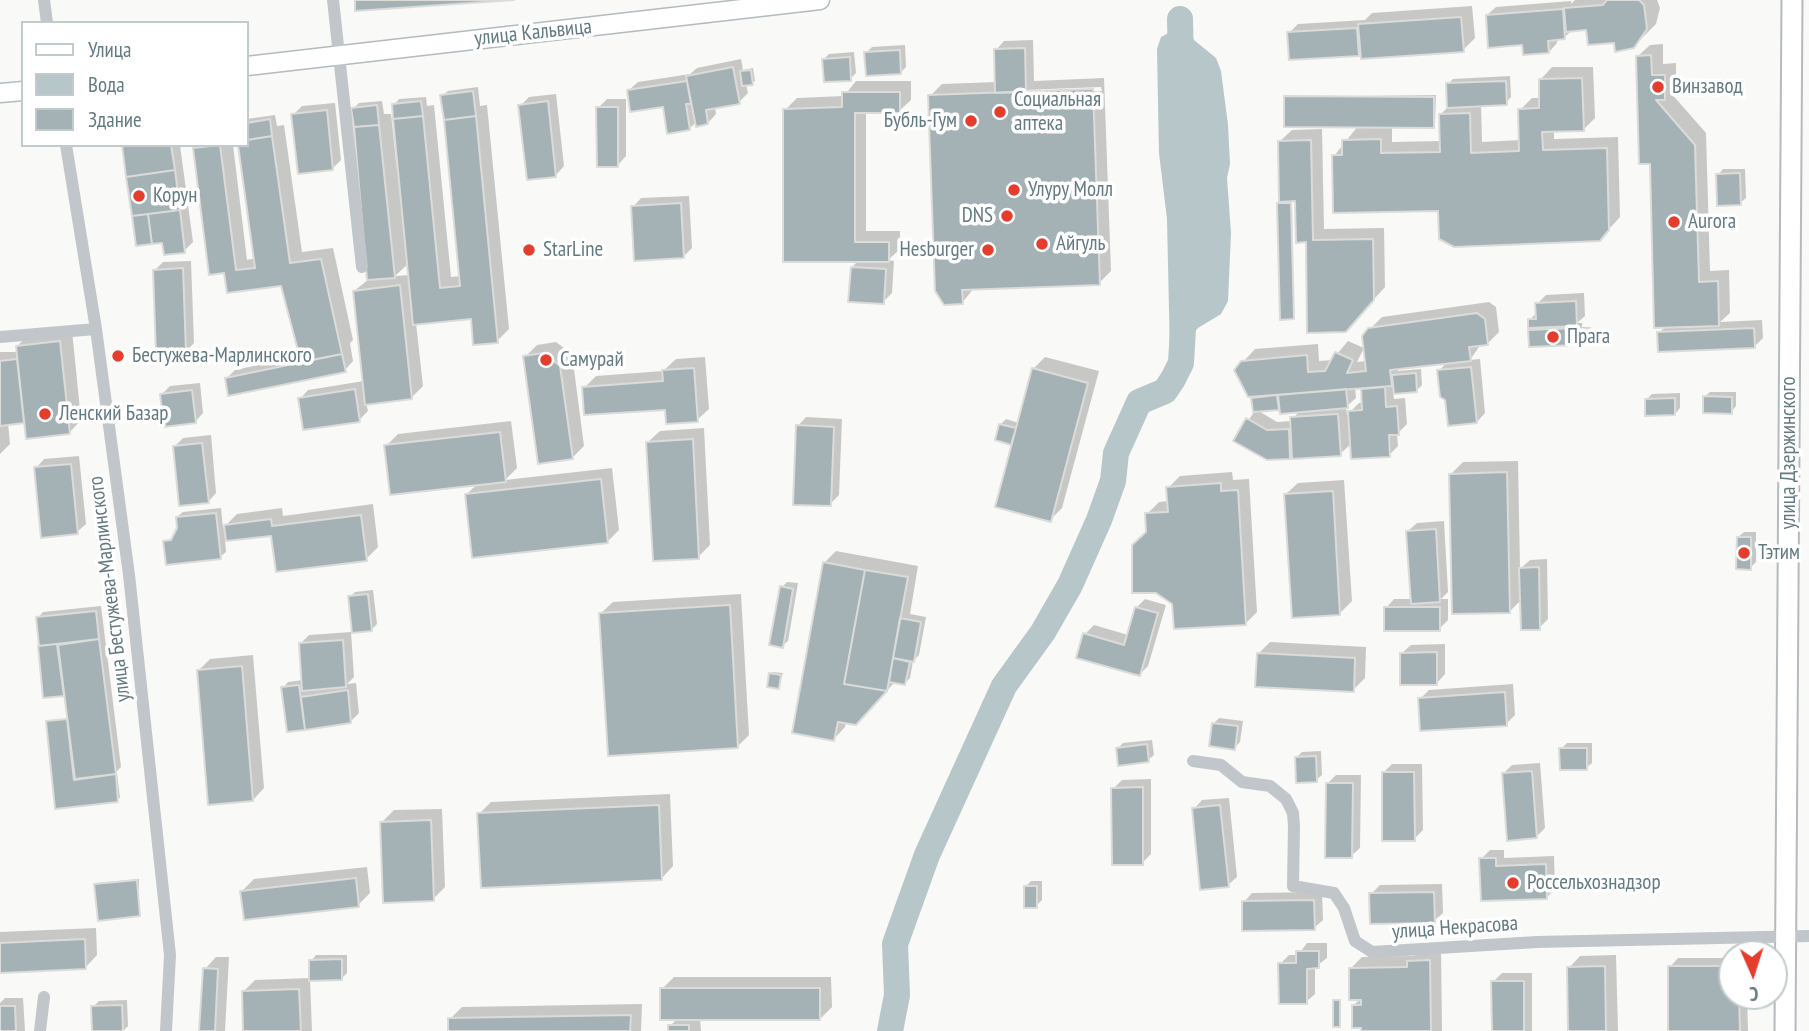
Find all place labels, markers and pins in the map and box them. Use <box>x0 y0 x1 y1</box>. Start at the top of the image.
place label: Винзавод <box>1672 74 1743 100</box>
marker: Винзавод <box>1650 79 1666 95</box>
place label: Социальная аптека <box>1014 87 1101 137</box>
marker: Социальная аптека <box>992 104 1008 120</box>
place label: Бубль-Гум <box>884 108 957 134</box>
marker: Бубль-Гум <box>963 113 979 129</box>
place label: Улуру Молл <box>1028 177 1113 203</box>
marker: Улуру Молл <box>1006 182 1022 198</box>
place label: Корун <box>153 183 197 209</box>
marker: Корун <box>131 188 147 204</box>
place label: DNS <box>962 203 993 229</box>
marker: DNS <box>999 208 1015 224</box>
place label: Aurora <box>1688 209 1736 235</box>
marker: Aurora <box>1666 214 1682 230</box>
place label: Айгуль <box>1056 231 1105 257</box>
marker: Айгуль <box>1034 236 1050 252</box>
place label: StarLine <box>543 237 603 263</box>
place label: Hesburger <box>899 237 974 263</box>
marker: StarLine <box>521 242 537 258</box>
marker: Hesburger <box>980 242 996 258</box>
place label: Прага <box>1567 324 1610 350</box>
marker: Прага <box>1545 329 1561 345</box>
place label: Бестужева-Марлинского <box>132 343 312 369</box>
place label: Самурай <box>560 347 624 373</box>
marker: Бестужева-Марлинского <box>110 348 126 364</box>
marker: Самурай <box>538 352 554 368</box>
place label: Ленский Базар <box>59 401 168 427</box>
marker: Ленский Базар <box>37 406 53 422</box>
place label: Тэтим <box>1758 540 1800 566</box>
marker: Тэтим <box>1736 545 1752 561</box>
place label: Россельхознадзор <box>1527 870 1661 896</box>
marker: Россельхознадзор <box>1505 875 1521 891</box>

